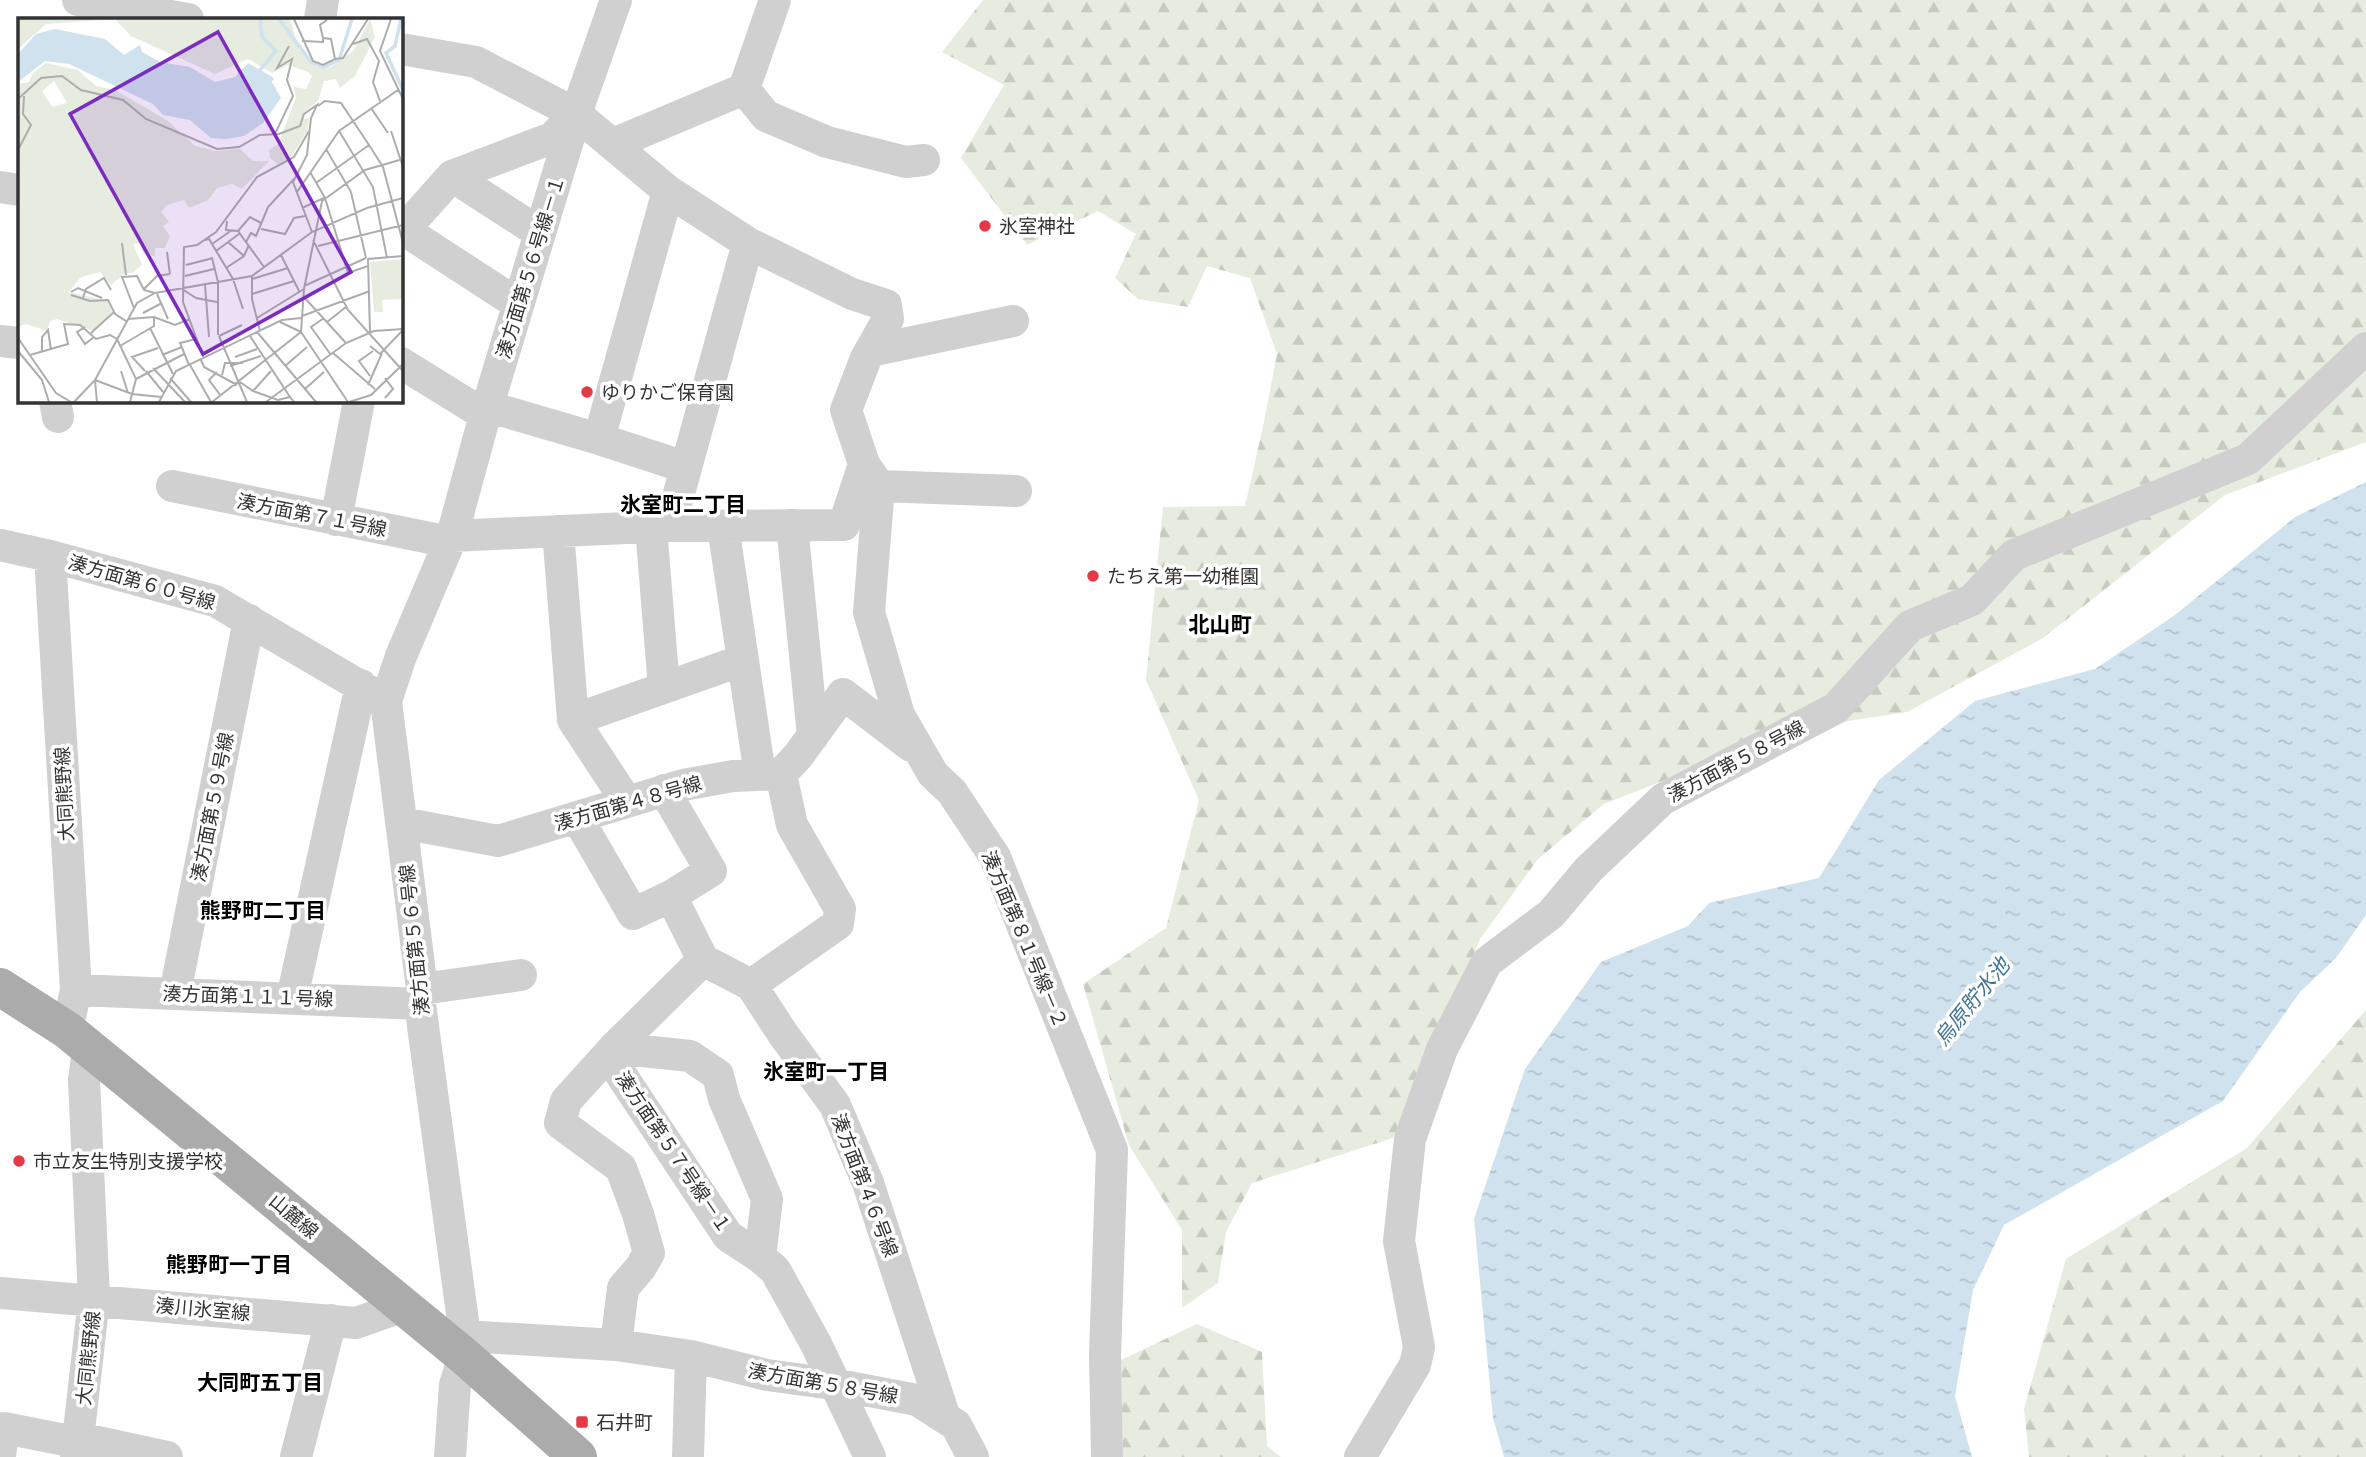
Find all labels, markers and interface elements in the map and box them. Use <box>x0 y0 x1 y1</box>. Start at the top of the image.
inset map <box>18 18 402 402</box>
street label: 湊方面第５６号線－１ <box>493 173 568 361</box>
place label: 氷室神社 <box>999 216 1075 237</box>
marker: 氷室神社 <box>977 218 993 234</box>
place label: ゆりかご保育園 <box>601 382 734 403</box>
marker: ゆりかご保育園 <box>579 384 595 400</box>
street label: 湊方面第７１号線 <box>235 491 389 540</box>
district label: 氷室町二丁目 <box>620 494 746 516</box>
street label: 湊方面第６０号線 <box>66 551 218 614</box>
place label: たちえ第一幼稚園 <box>1107 567 1259 587</box>
marker: たちえ第一幼稚園 <box>1085 568 1101 584</box>
district label: 北山町 <box>1189 614 1252 636</box>
street label: 湊方面第５８号線 <box>1664 716 1808 806</box>
street label: 湊方面第５９号線 <box>188 730 237 884</box>
street label: 大同熊野線 <box>53 746 77 842</box>
street label: 湊方面第４８号線 <box>552 772 704 835</box>
street label: 湊方面第８１号線－２ <box>978 848 1071 1031</box>
street label: 湊方面第５６号線 <box>396 863 433 1017</box>
district label: 熊野町二丁目 <box>200 899 326 922</box>
water label: 烏原貯水池 <box>1930 953 2015 1050</box>
street label: 湊方面第１１１号線 <box>162 983 334 1010</box>
district label: 氷室町一丁目 <box>763 1061 889 1083</box>
street label: 湊方面第５７号線－１ <box>612 1068 735 1237</box>
street label: 湊方面第４６号線 <box>827 1110 902 1260</box>
place label: 市立友生特別支援学校 <box>33 1151 223 1172</box>
marker: 市立友生特別支援学校 <box>11 1153 27 1169</box>
street label: 山麓線 <box>265 1190 322 1243</box>
district label: 熊野町一丁目 <box>166 1253 292 1276</box>
street label: 湊川氷室線 <box>155 1295 251 1324</box>
street label: 大同熊野線 <box>74 1310 104 1406</box>
street label: 湊方面第５８号線 <box>746 1360 900 1407</box>
district label: 大同町五丁目 <box>197 1372 323 1394</box>
place label: 石井町 <box>596 1413 653 1433</box>
marker: 石井町 <box>574 1414 590 1430</box>

